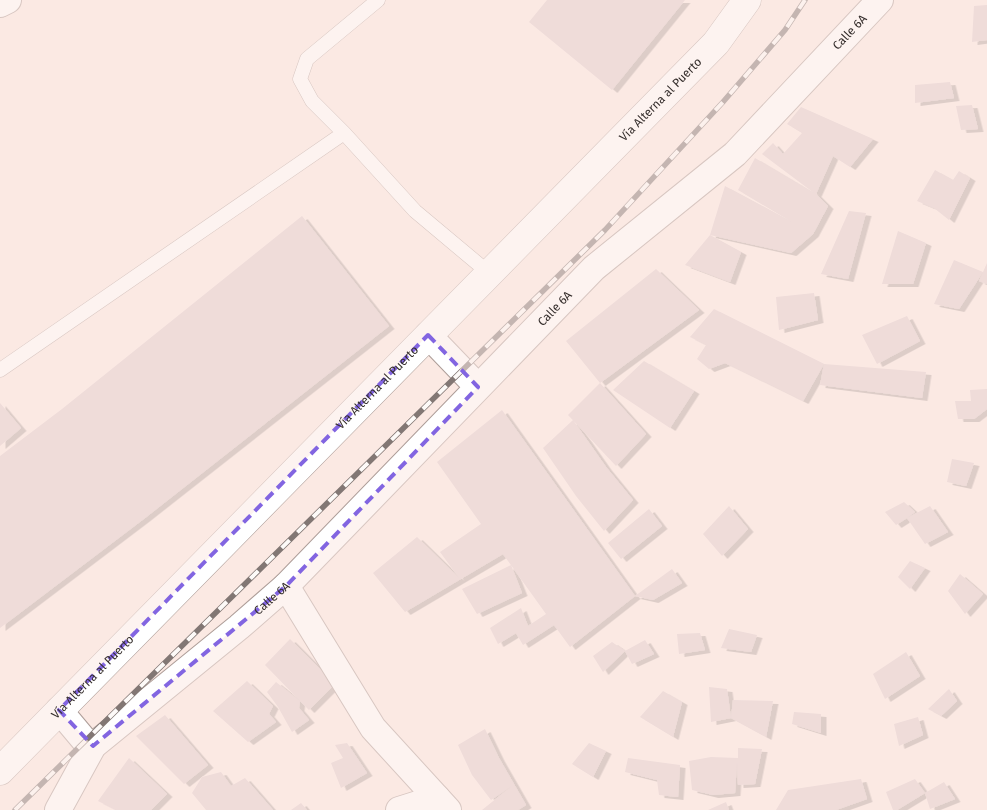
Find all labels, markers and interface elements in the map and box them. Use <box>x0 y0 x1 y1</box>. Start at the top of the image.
street label: Calle 6A <box>830 12 870 53</box>
street label: Vía Alterna al Puerto <box>616 55 705 144</box>
street label: Calle 6A <box>535 288 575 329</box>
street label: Vía Alterna al Puerto <box>333 343 421 432</box>
street label: Calle 6A <box>251 579 293 618</box>
street label: Vía Alterna al Puerto <box>48 632 137 722</box>

